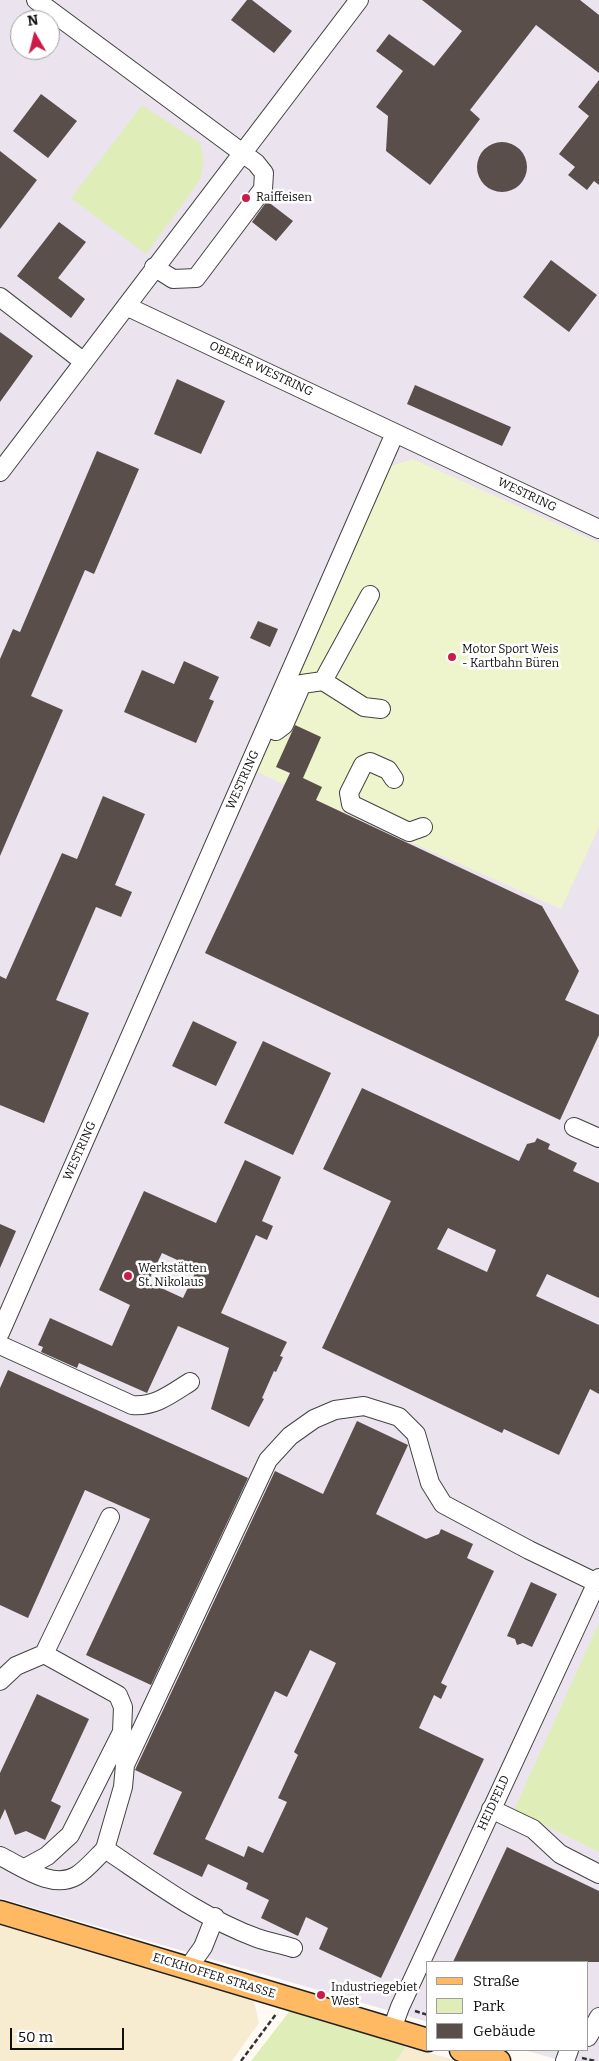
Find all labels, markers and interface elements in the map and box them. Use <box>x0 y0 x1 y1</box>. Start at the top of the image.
north arrow <box>10 10 60 60</box>
text: N <box>26 11 40 30</box>
place label: Raiffeisen <box>256 191 312 205</box>
marker: Raiffeisen <box>240 192 252 204</box>
street label: OBERER WESTRING <box>207 339 315 399</box>
street label: WESTRING <box>495 475 559 515</box>
place label: Motor Sport Weis - Kartbahn Büren <box>462 643 559 671</box>
marker: Motor Sport Weis - Kartbahn Büren <box>446 651 458 663</box>
street label: WESTRING <box>224 748 262 812</box>
street label: WESTRING <box>61 1119 99 1183</box>
place label: Werkstätten St. Nikolaus <box>138 1262 207 1290</box>
marker: Werkstätten St. Nikolaus <box>122 1270 134 1282</box>
street label: HEIDFELD <box>475 1773 513 1833</box>
street label: EICKHOFFER STRASSE <box>151 1950 277 2002</box>
legend <box>426 1961 589 2051</box>
text: Straße <box>473 1972 519 1990</box>
place label: Industriegebiet West <box>331 1981 417 2009</box>
marker: Industriegebiet West <box>315 1989 327 2001</box>
text: Park <box>473 1997 505 2015</box>
scale bar <box>12 2018 126 2050</box>
text: Gebäude <box>473 2022 536 2040</box>
text: 50 m <box>18 2028 53 2046</box>

